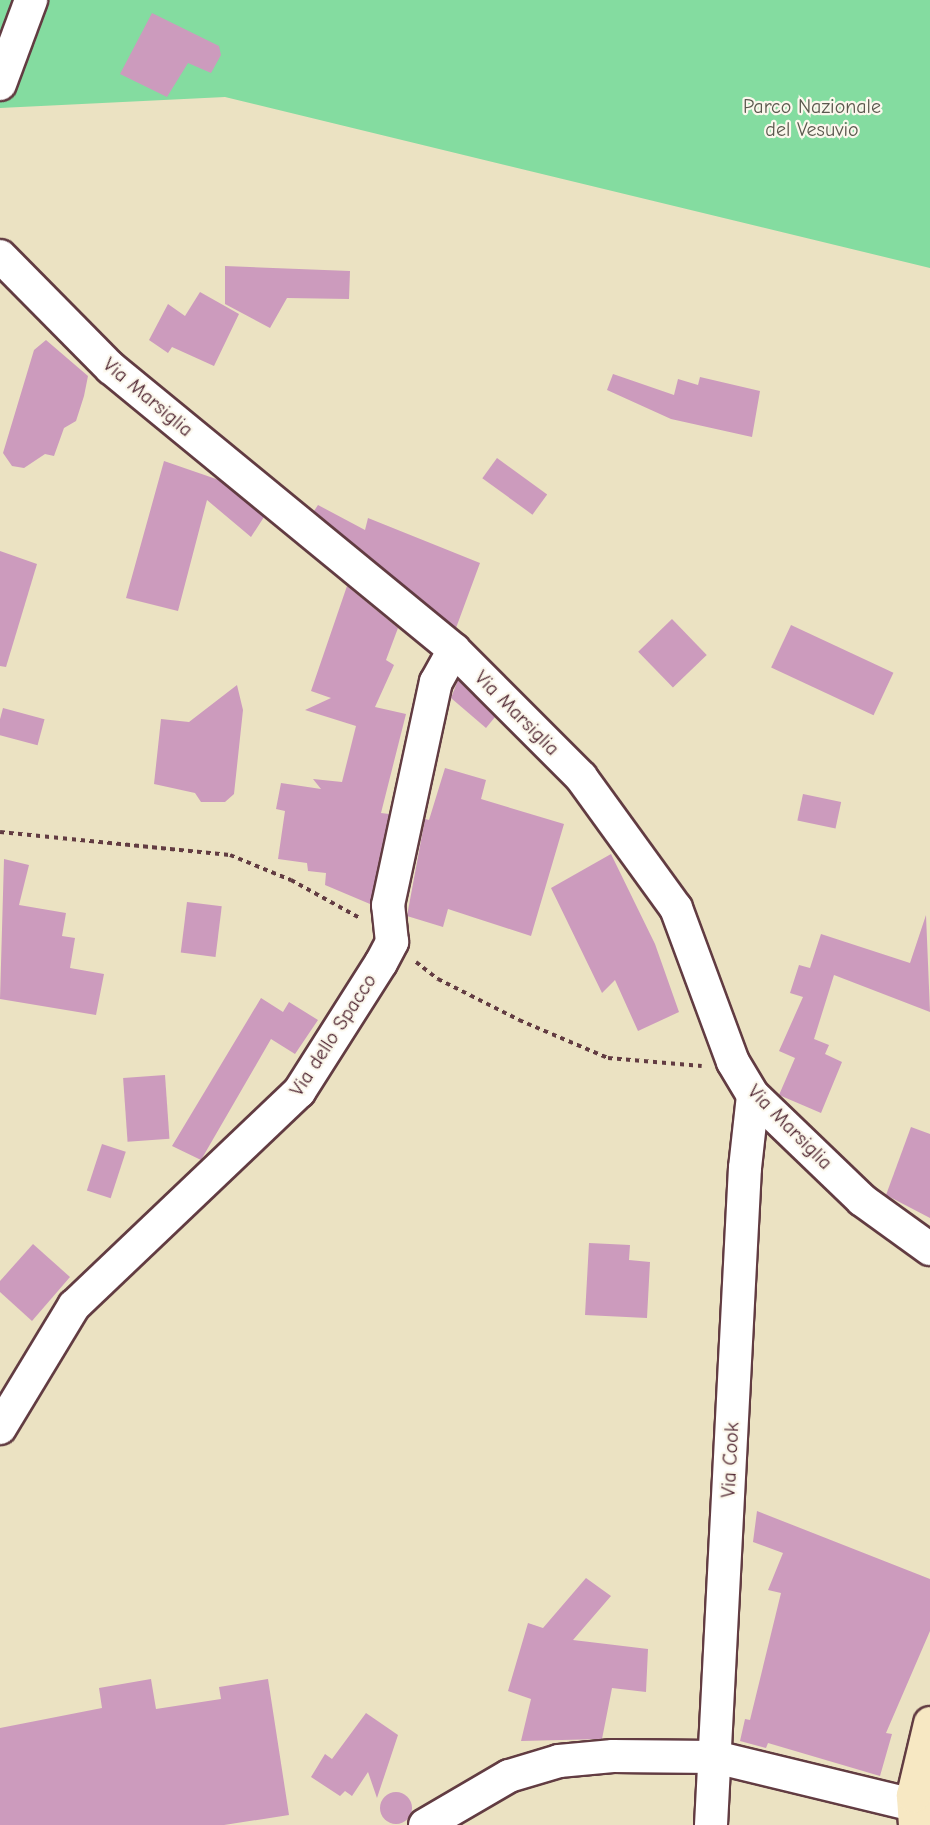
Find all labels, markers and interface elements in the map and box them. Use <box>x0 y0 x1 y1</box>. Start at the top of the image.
park label: Parco Nazionale del Vesuvio <box>743 94 881 141</box>
street label: Via Marsiglia <box>98 352 198 442</box>
street label: Via Marsiglia <box>470 666 564 760</box>
street label: Via dello Spacco <box>285 969 381 1101</box>
street label: Via Marsiglia <box>743 1080 837 1174</box>
street label: Via Cook <box>716 1422 744 1498</box>

